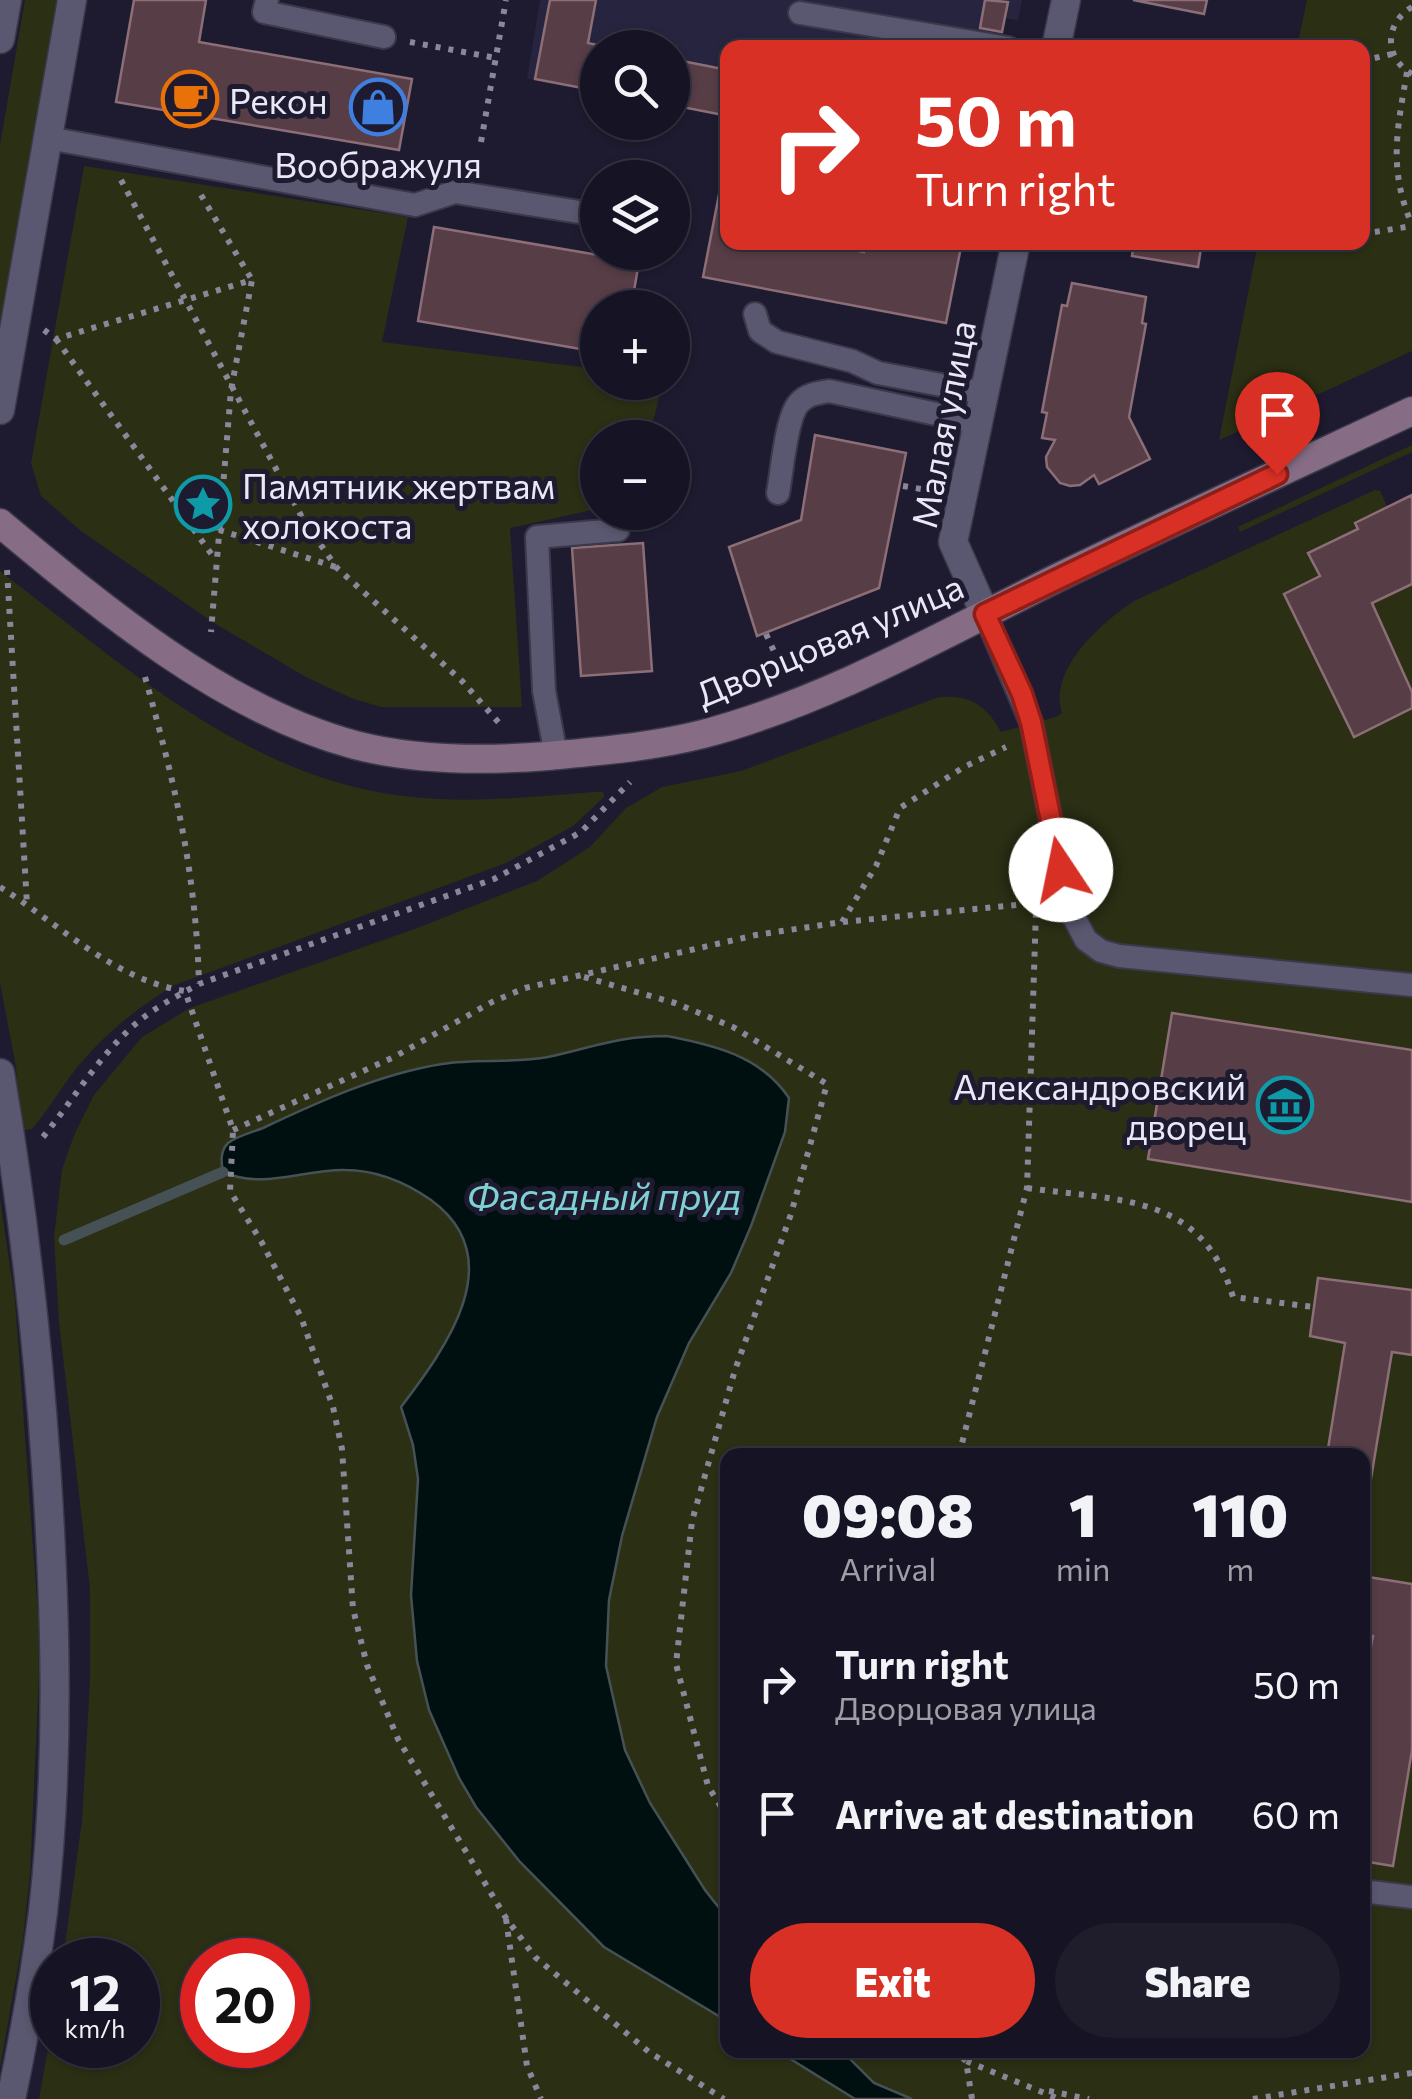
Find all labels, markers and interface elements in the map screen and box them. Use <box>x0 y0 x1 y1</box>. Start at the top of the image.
map controls <box>580 30 690 530</box>
button: search <box>580 30 690 140</box>
cafe icon: Рекон <box>160 69 220 129</box>
text: 50 m <box>915 75 1077 160</box>
shop icon: Воображуля <box>348 77 408 137</box>
place label: Рекон <box>229 78 328 121</box>
icon: right <box>750 80 880 210</box>
place label: Воображуля <box>274 142 482 185</box>
button: layers <box>580 160 690 270</box>
text: Turn right <box>915 160 1116 215</box>
button: + <box>580 290 690 400</box>
street label: Малая улица <box>901 317 983 531</box>
pin <box>1235 372 1320 475</box>
icon: arrive <box>1250 387 1305 442</box>
button: − <box>580 420 690 530</box>
place label: Памятник жертвам холокоста <box>242 463 555 546</box>
place icon: Памятник жертвам холокоста <box>173 474 233 534</box>
street label: Дворцовая улица <box>689 563 969 715</box>
position arrow <box>1009 818 1113 922</box>
place label: Александровский дворец <box>953 1064 1246 1147</box>
museum icon: Александровский дворец <box>1255 1075 1315 1135</box>
water label: Фасадный пруд <box>467 1171 741 1218</box>
text: 09:08 <box>802 1476 974 1549</box>
text: 1 <box>1069 1476 1097 1549</box>
text: 110 <box>1192 1476 1288 1549</box>
text: Arrival <box>839 1548 936 1588</box>
text: min <box>1056 1548 1110 1588</box>
text: m <box>1226 1548 1254 1588</box>
text: Turn right <box>835 1640 1009 1687</box>
icon: right <box>750 1656 805 1711</box>
text: 50 m <box>1253 1660 1340 1707</box>
text: Дворцовая улица <box>835 1687 1097 1727</box>
icon: arrive <box>750 1786 805 1841</box>
text: Arrive at destination <box>835 1790 1194 1837</box>
text: 60 m <box>1252 1790 1340 1837</box>
button: Exit <box>750 1923 1035 2038</box>
button: Share <box>1055 1923 1340 2038</box>
speed limit sign: 20 <box>180 1938 310 2068</box>
text: 12 <box>69 1960 121 2021</box>
text: km/h <box>65 2013 125 2043</box>

